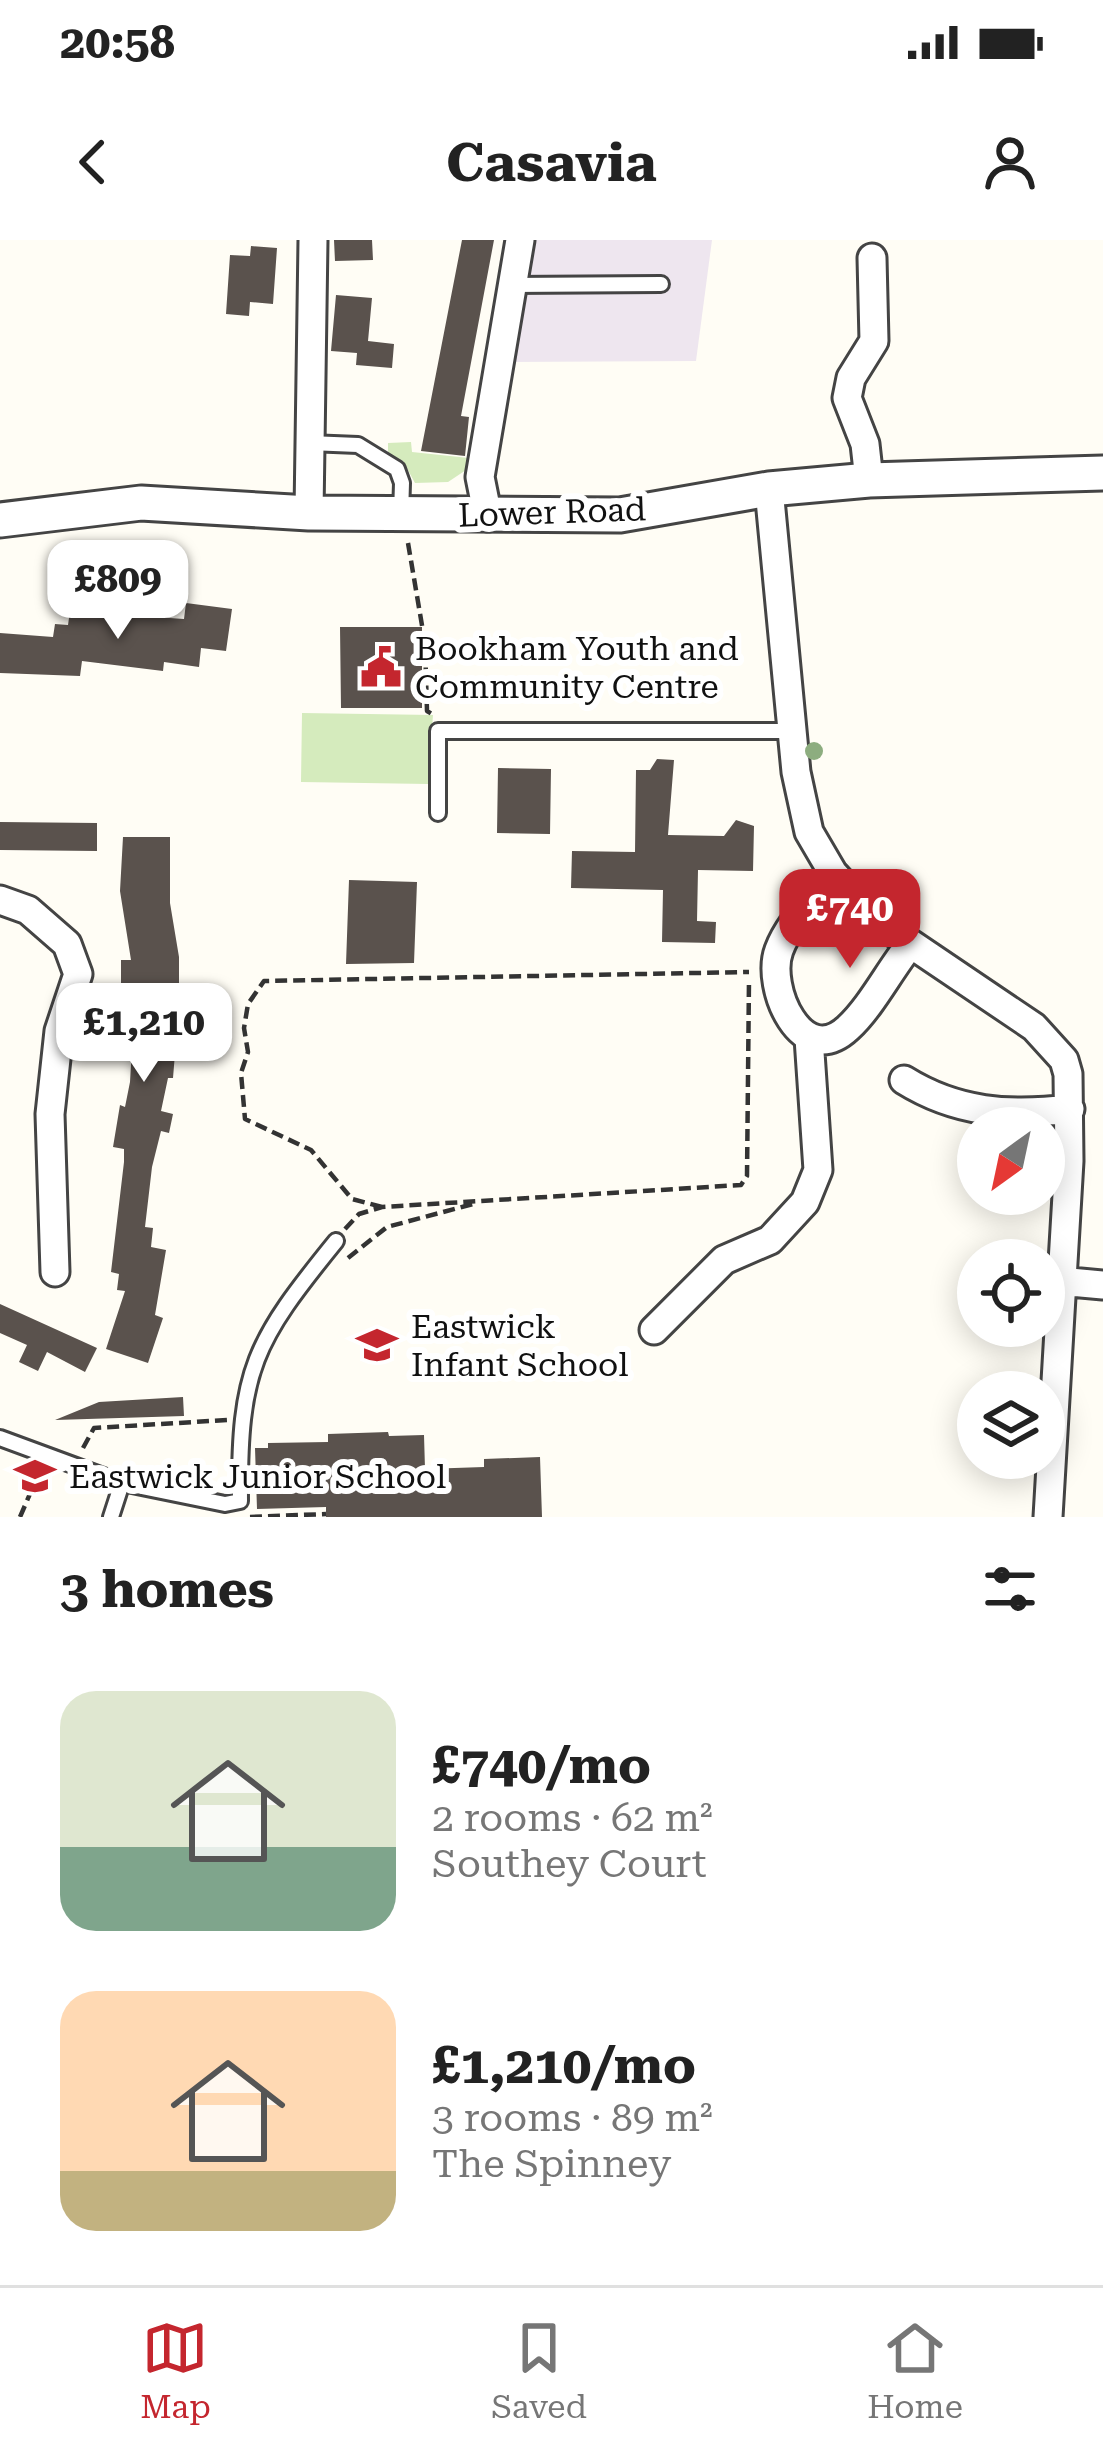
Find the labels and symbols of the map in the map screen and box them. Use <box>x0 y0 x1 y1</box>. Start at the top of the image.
street label: Lower Road <box>457 489 647 535</box>
pin: £809 <box>47 540 189 642</box>
place label: Bookham Youth and Community Centre <box>415 629 739 706</box>
public building icon: Bookham Youth and Community Centre <box>358 644 404 690</box>
pin: £740 <box>779 869 921 971</box>
pin: £1,210 <box>46 983 242 1085</box>
north arrow <box>957 1107 1065 1215</box>
place label: Eastwick Infant School <box>411 1307 628 1384</box>
school or university icon: Eastwick Infant School <box>354 1322 400 1368</box>
school or university icon: Eastwick Junior School <box>12 1453 58 1499</box>
place label: Eastwick Junior School <box>69 1457 446 1496</box>

